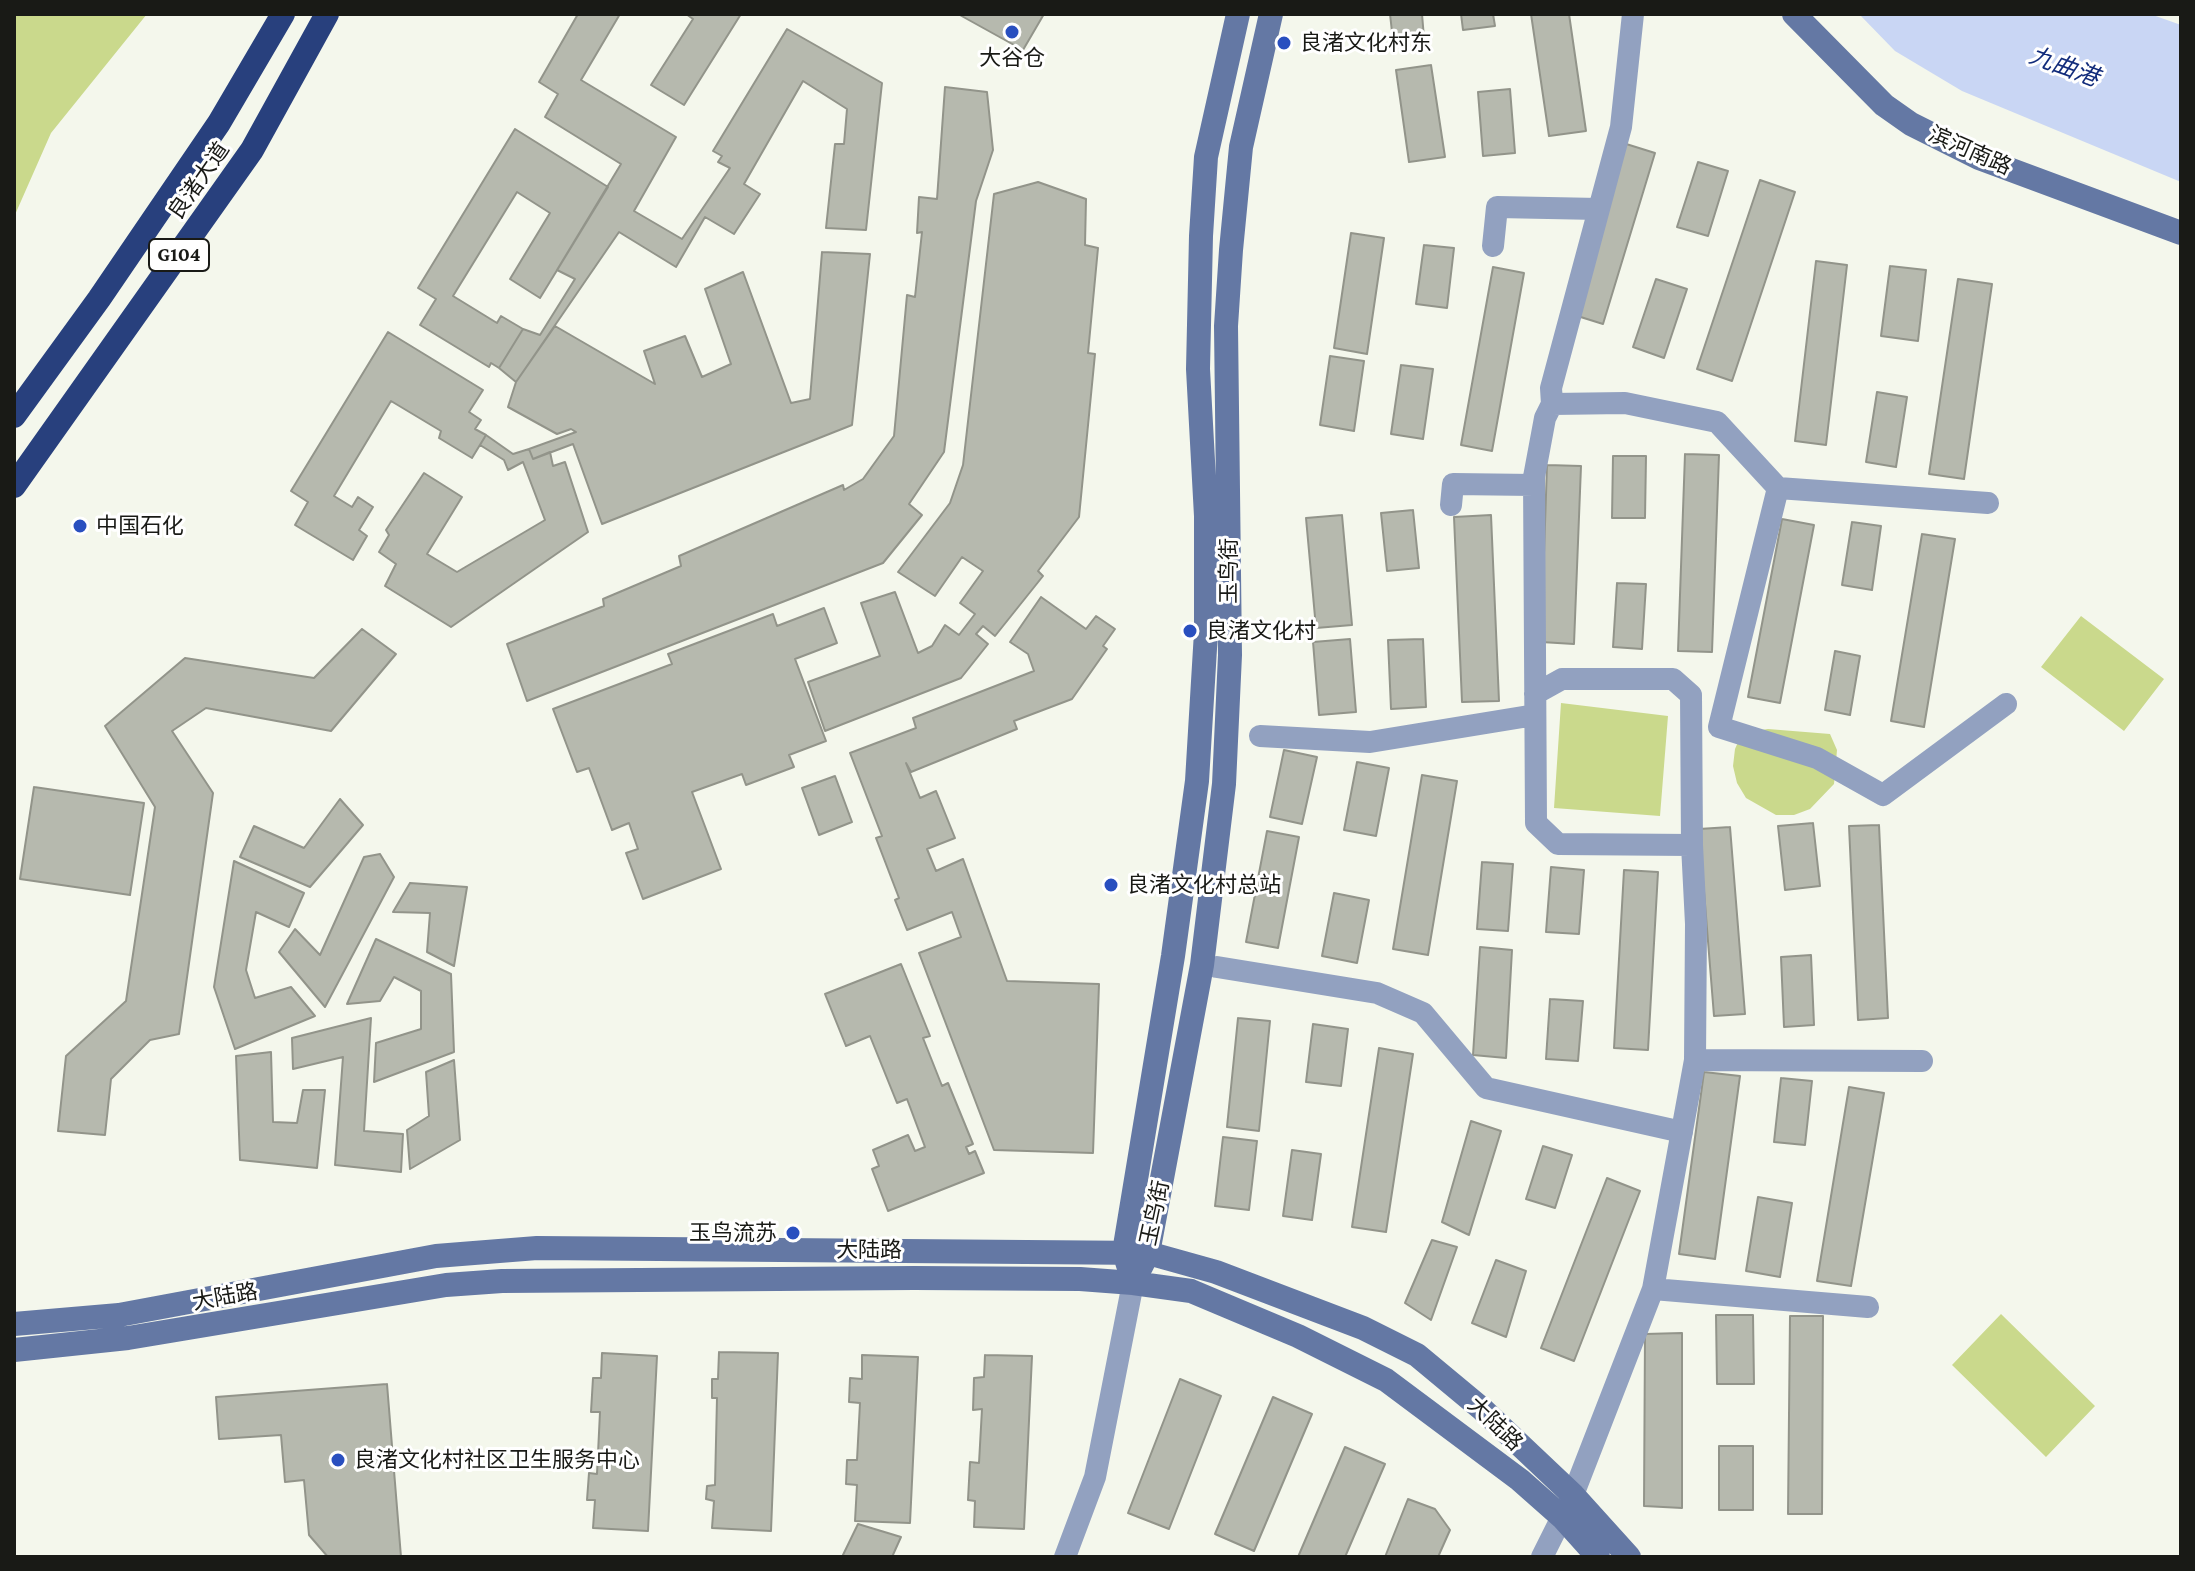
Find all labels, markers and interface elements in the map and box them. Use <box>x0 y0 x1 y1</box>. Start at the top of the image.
marker: 大谷仓 <box>1003 23 1021 41</box>
place label: 良渚文化村东 <box>1300 30 1432 56</box>
marker: 良渚文化村东 <box>1275 34 1293 52</box>
water label: 九曲港 <box>2025 41 2103 93</box>
place label: 大谷仓 <box>979 45 1045 71</box>
street label: 滨河南路 <box>1924 121 2016 181</box>
street label: 良渚大道 <box>163 137 235 225</box>
road number: G104 <box>149 239 209 271</box>
place label: 中国石化 <box>96 513 184 539</box>
marker: 中国石化 <box>71 517 89 535</box>
street label: 玉鸟街 <box>1216 538 1242 604</box>
place label: 良渚文化村 <box>1206 618 1316 644</box>
marker: 良渚文化村 <box>1181 622 1199 640</box>
place label: 良渚文化村总站 <box>1127 872 1281 898</box>
marker: 良渚文化村总站 <box>1102 876 1120 894</box>
street label: 玉鸟街 <box>1135 1178 1175 1248</box>
place label: 玉鸟流苏 <box>689 1220 777 1246</box>
marker: 玉鸟流苏 <box>784 1224 802 1242</box>
street label: 大陆路 <box>836 1237 902 1263</box>
street label: 大陆路 <box>190 1278 260 1316</box>
street label: 大陆路 <box>1462 1392 1528 1456</box>
place label: 良渚文化村社区卫生服务中心 <box>354 1447 640 1473</box>
marker: 良渚文化村社区卫生服务中心 <box>329 1451 347 1469</box>

